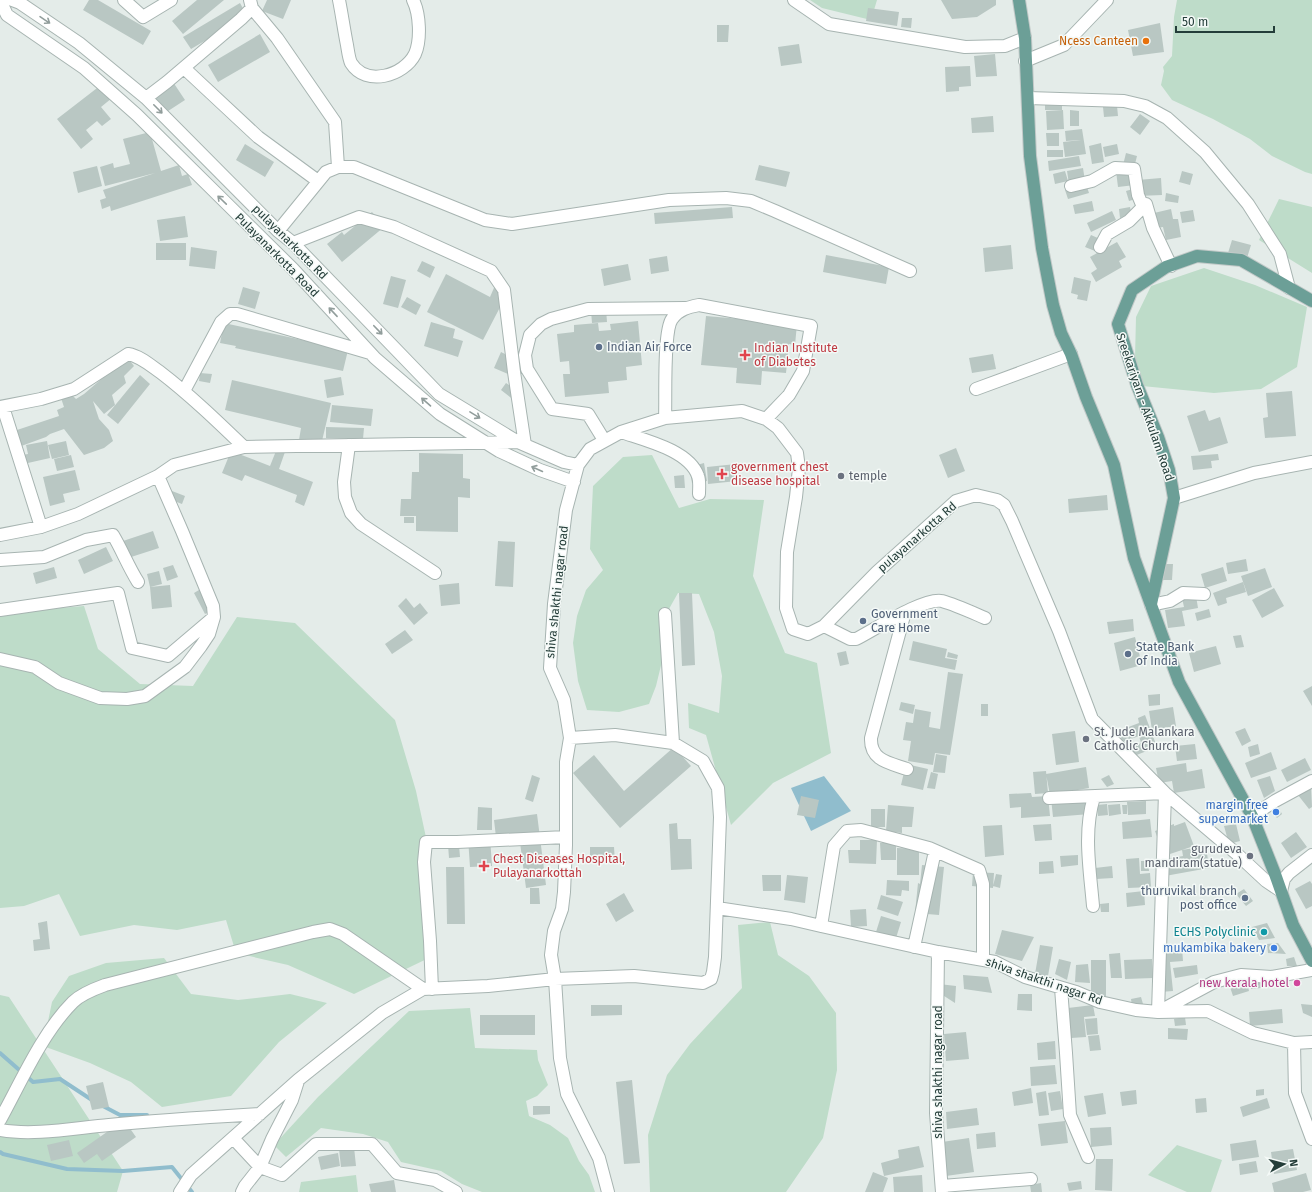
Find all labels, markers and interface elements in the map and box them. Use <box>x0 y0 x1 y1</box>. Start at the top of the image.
scale bar <box>1176 8 1274 34</box>
text: 50 m <box>1182 15 1208 29</box>
one-way arrow <box>39 16 50 24</box>
place label: Ncess Canteen <box>1059 34 1138 48</box>
marker: Ncess Canteen <box>1141 36 1151 46</box>
one-way arrow <box>153 105 163 114</box>
one-way arrow <box>217 195 227 205</box>
street label: pulayanarkotta Rd <box>250 202 330 282</box>
street label: Pulayanarkotta Road <box>232 210 322 300</box>
one-way arrow <box>328 307 338 317</box>
one-way arrow <box>373 325 383 335</box>
street label: Sreekariyam - Akkulam Road <box>1113 331 1177 483</box>
place label: Indian Air Force <box>607 340 692 354</box>
place label: Indian Institute of Diabetes <box>754 341 838 369</box>
marker: Indian Air Force <box>594 342 604 352</box>
marker: Indian Institute of Diabetes <box>739 349 751 361</box>
one-way arrow <box>421 398 432 407</box>
one-way arrow <box>469 412 481 420</box>
place label: government chest disease hospital <box>731 460 829 488</box>
one-way arrow <box>532 464 544 472</box>
marker: government chest disease hospital <box>716 468 728 480</box>
place label: temple <box>849 469 887 483</box>
marker: temple <box>836 471 846 481</box>
street label: pulayanarkotta Rd <box>875 499 959 575</box>
street label: shiva shakthi nagar road <box>543 525 571 659</box>
place label: Government Care Home <box>871 607 938 635</box>
marker: Government Care Home <box>858 616 868 626</box>
place label: State Bank of India <box>1136 640 1195 668</box>
marker: State Bank of India <box>1123 649 1133 659</box>
place label: St. Jude Malankara Catholic Church <box>1094 725 1195 753</box>
marker: St. Jude Malankara Catholic Church <box>1081 734 1091 744</box>
place label: margin free supermarket <box>1199 798 1269 826</box>
marker: margin free supermarket <box>1271 807 1281 817</box>
place label: gurudeva mandiram(statue) <box>1145 842 1242 870</box>
marker: gurudeva mandiram(statue) <box>1245 851 1255 861</box>
place label: Chest Diseases Hospital, Pulayanarkottah <box>493 852 625 880</box>
marker: Chest Diseases Hospital, Pulayanarkottah <box>478 860 490 872</box>
place label: thuruvikal branch post office <box>1141 884 1237 912</box>
marker: thuruvikal branch post office <box>1240 893 1250 903</box>
place label: ECHS Polyclinic <box>1173 925 1256 939</box>
marker: ECHS Polyclinic <box>1259 927 1269 937</box>
place label: mukambika bakery <box>1163 941 1266 955</box>
marker: mukambika bakery <box>1269 943 1279 953</box>
street label: shiva shakthi nagar Rd <box>984 954 1104 1008</box>
place label: new kerala hotel <box>1199 976 1289 990</box>
marker: new kerala hotel <box>1292 978 1302 988</box>
street label: shiva shakthi nagar road <box>931 1005 945 1139</box>
north arrow <box>1264 1144 1304 1184</box>
text: N <box>1287 1158 1300 1167</box>

